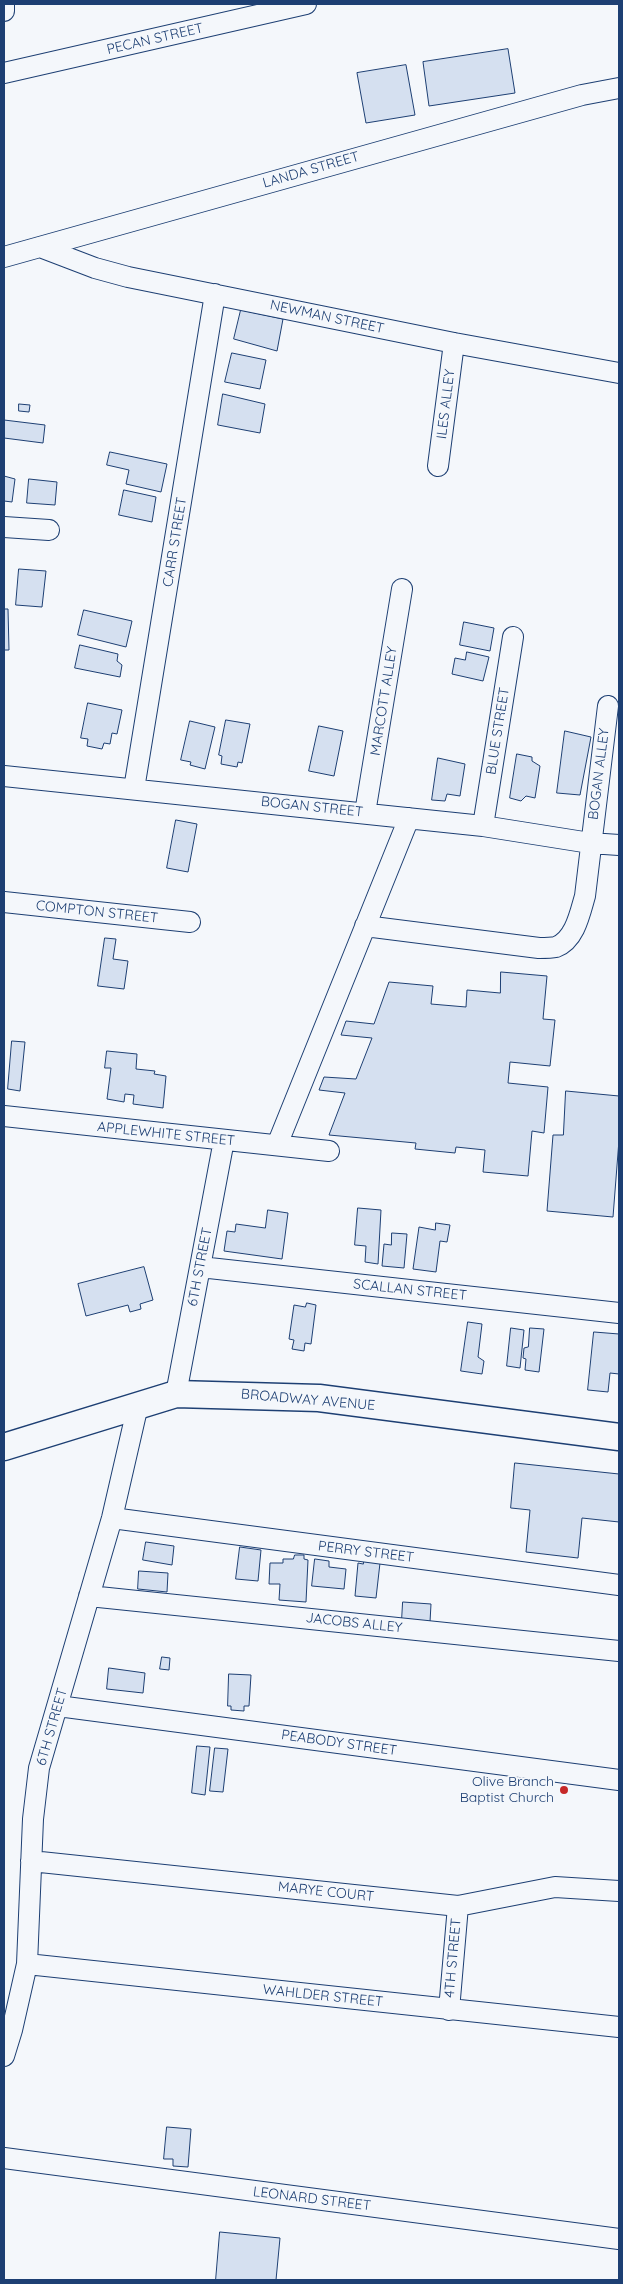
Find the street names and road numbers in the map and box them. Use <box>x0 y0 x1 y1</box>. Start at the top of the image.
street label: PECAN STREET <box>105 20 205 58</box>
street label: LANDA STREET <box>261 148 361 192</box>
street label: NEWMAN STREET <box>268 297 386 337</box>
street label: ILES ALLEY <box>433 368 459 440</box>
street label: CARR STREET <box>160 496 190 588</box>
street label: MARCOTT ALLEY <box>367 645 401 757</box>
street label: BLUE STREET <box>483 686 513 776</box>
street label: BOGAN ALLEY <box>585 727 613 821</box>
street label: BOGAN STREET <box>260 793 364 821</box>
street label: COMPTON STREET <box>35 897 159 927</box>
street label: APPLEWHITE STREET <box>96 1118 236 1150</box>
street label: 6TH STREET <box>184 1226 216 1308</box>
street label: SCALLAN STREET <box>352 1276 468 1304</box>
street label: BROADWAY AVENUE <box>240 1386 376 1414</box>
street label: PERRY STREET <box>317 1538 415 1566</box>
street label: JACOBS ALLEY <box>305 1610 403 1636</box>
street label: 6TH STREET <box>33 1686 71 1768</box>
street label: PEABODY STREET <box>280 1727 398 1759</box>
street label: MARYE COURT <box>277 1879 375 1905</box>
street label: 4TH STREET <box>441 1918 465 1998</box>
street label: WAHLDER STREET <box>262 1981 384 2011</box>
street label: LEONARD STREET <box>252 2183 372 2215</box>

